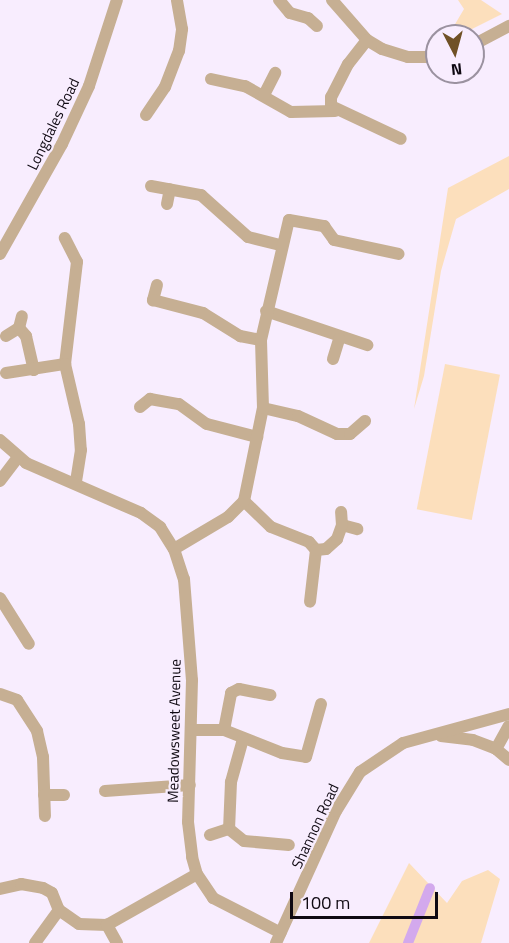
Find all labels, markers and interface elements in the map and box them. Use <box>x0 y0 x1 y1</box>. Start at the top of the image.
north arrow <box>425 24 485 84</box>
text: N <box>450 57 463 82</box>
street label: Longdales Road <box>23 75 83 173</box>
street label: Meadowsweet Avenue <box>164 659 184 803</box>
street label: Shannon Road <box>287 781 343 871</box>
scale bar <box>293 880 442 918</box>
text: 100 m <box>301 889 350 916</box>

